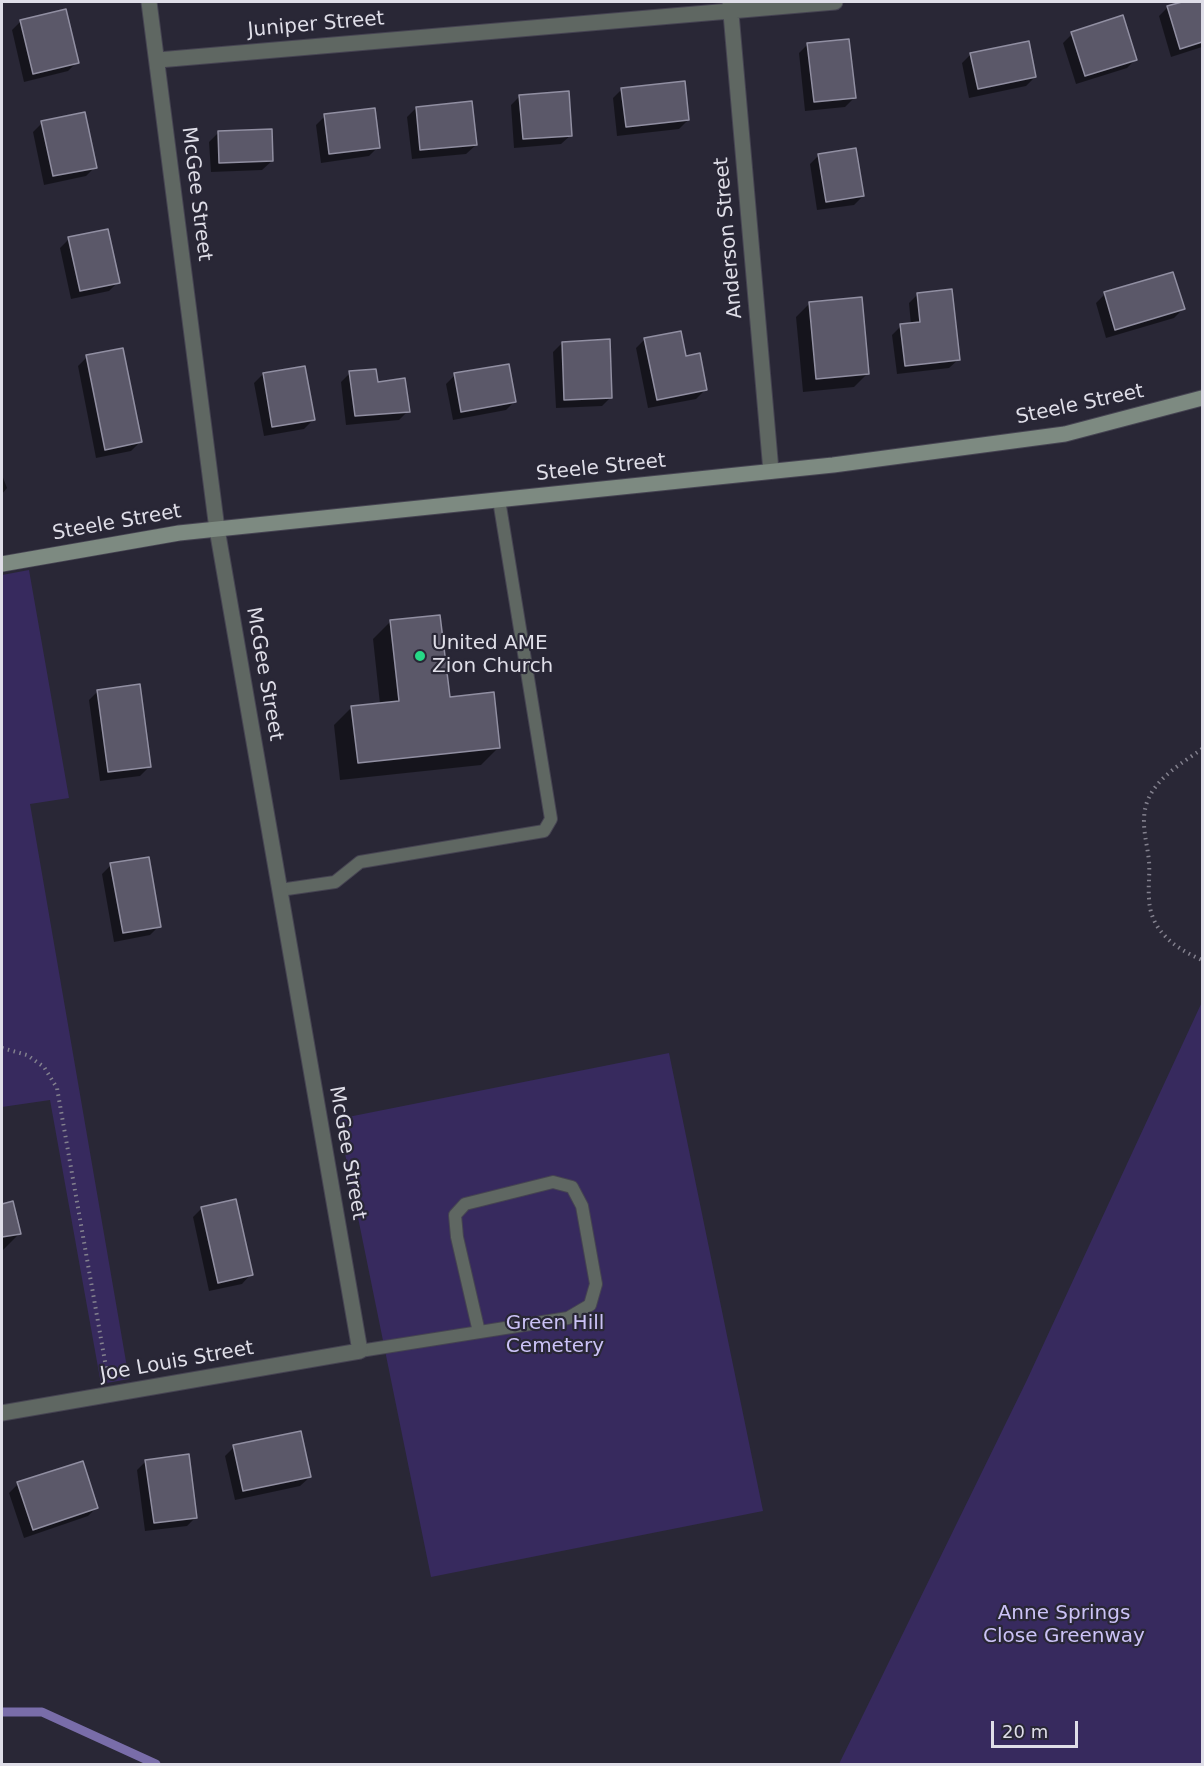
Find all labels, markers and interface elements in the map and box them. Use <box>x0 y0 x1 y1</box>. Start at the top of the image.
street label: Juniper Street <box>247 7 385 43</box>
street label: McGee Street <box>176 125 216 263</box>
street label: Anderson Street <box>710 156 748 320</box>
street label: Steele Street <box>1014 380 1146 430</box>
street label: Steele Street <box>535 449 667 487</box>
street label: Steele Street <box>51 500 183 546</box>
street label: McGee Street <box>240 605 288 743</box>
place label: United AME Zion Church <box>432 632 553 679</box>
marker: United AME Zion Church <box>413 649 427 663</box>
street label: McGee Street <box>323 1084 371 1222</box>
park label: Green Hill Cemetery <box>506 1312 604 1359</box>
street label: Joe Louis Street <box>98 1337 256 1387</box>
park label: Anne Springs Close Greenway <box>983 1602 1145 1649</box>
scale bar <box>994 1709 1081 1747</box>
text: 20 m <box>1002 1721 1048 1742</box>

